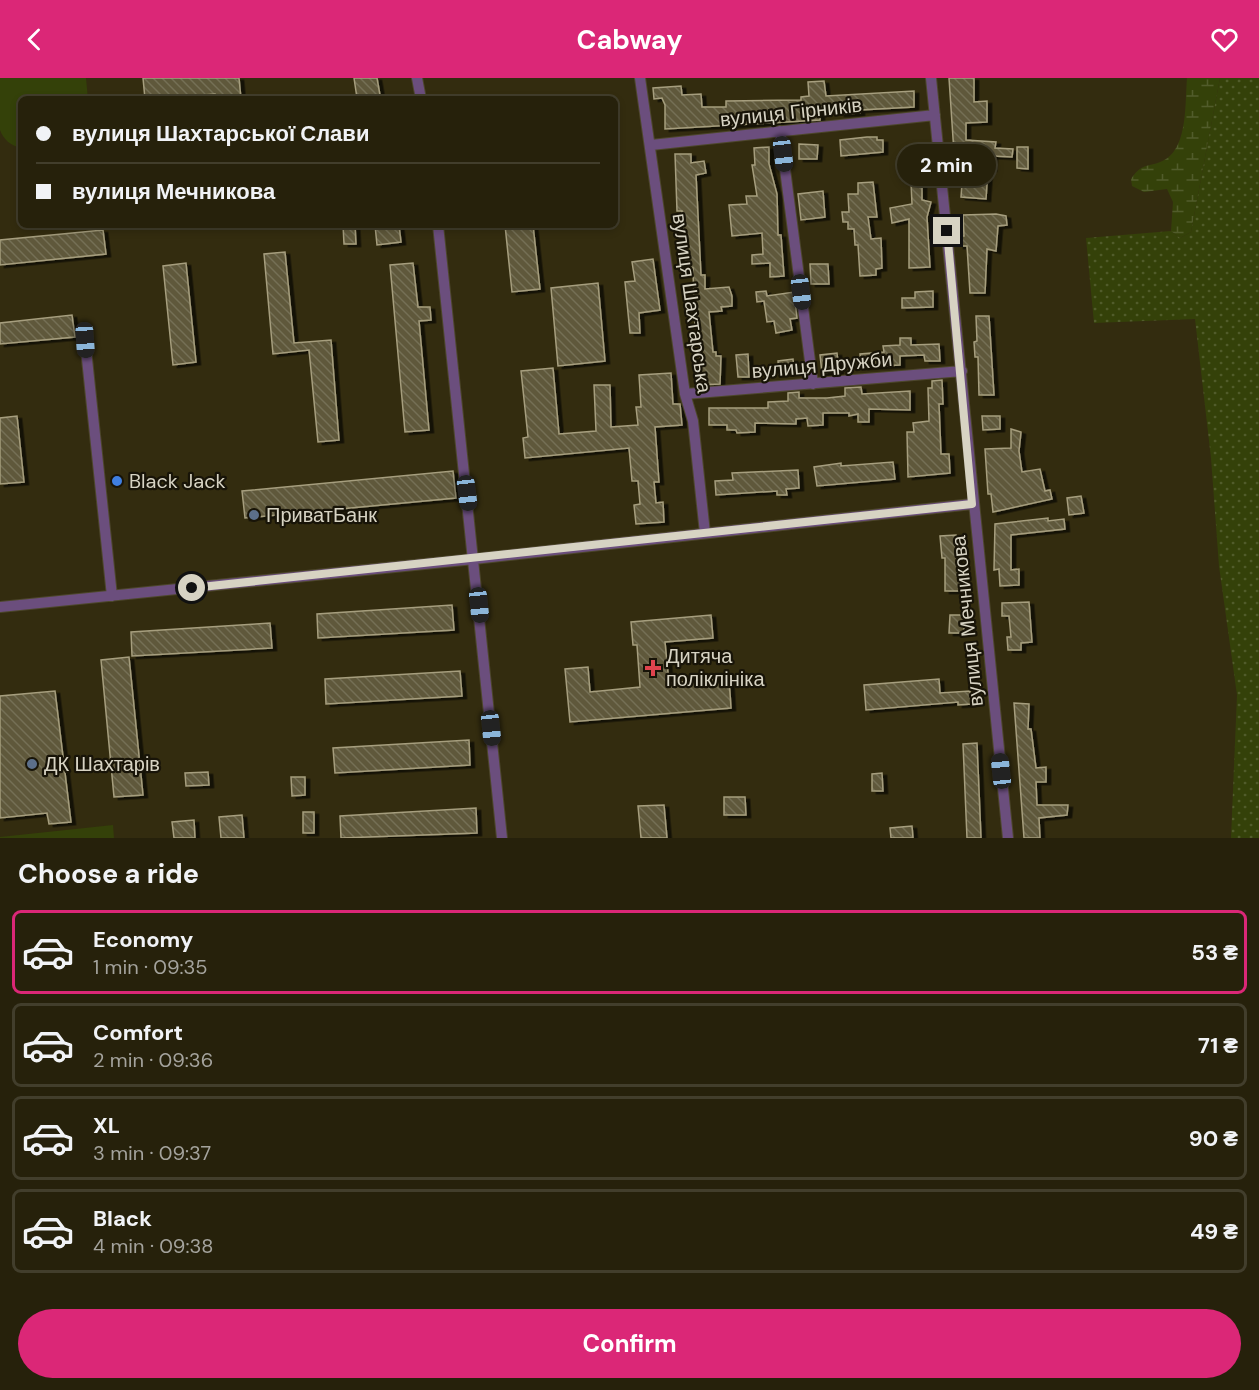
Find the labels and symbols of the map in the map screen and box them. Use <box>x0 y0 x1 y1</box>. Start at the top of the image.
street label: вулиця Гірників <box>719 92 863 132</box>
car <box>772 135 794 173</box>
callout: 2 min <box>898 144 996 186</box>
street label: вулиця Шахтарська <box>667 211 718 395</box>
route end <box>933 217 960 244</box>
car <box>790 273 812 311</box>
car <box>75 321 95 359</box>
street label: вулиця Дружби <box>751 346 893 384</box>
place label: Black Jack <box>129 468 226 494</box>
marker: Black Jack <box>110 474 124 488</box>
car <box>456 474 478 512</box>
place label: ПриватБанк <box>266 502 377 528</box>
marker: ПриватБанк <box>247 508 261 522</box>
street label: вулиця Мечникова <box>945 533 989 708</box>
route start <box>178 574 205 601</box>
car <box>468 586 490 624</box>
place label: Дитяча поліклініка <box>666 643 765 692</box>
marker: Дитяча поліклініка <box>644 659 662 677</box>
car <box>480 709 502 747</box>
place label: ДК Шахтарів <box>44 751 160 777</box>
car <box>990 752 1012 790</box>
marker: ДК Шахтарів <box>25 757 39 771</box>

